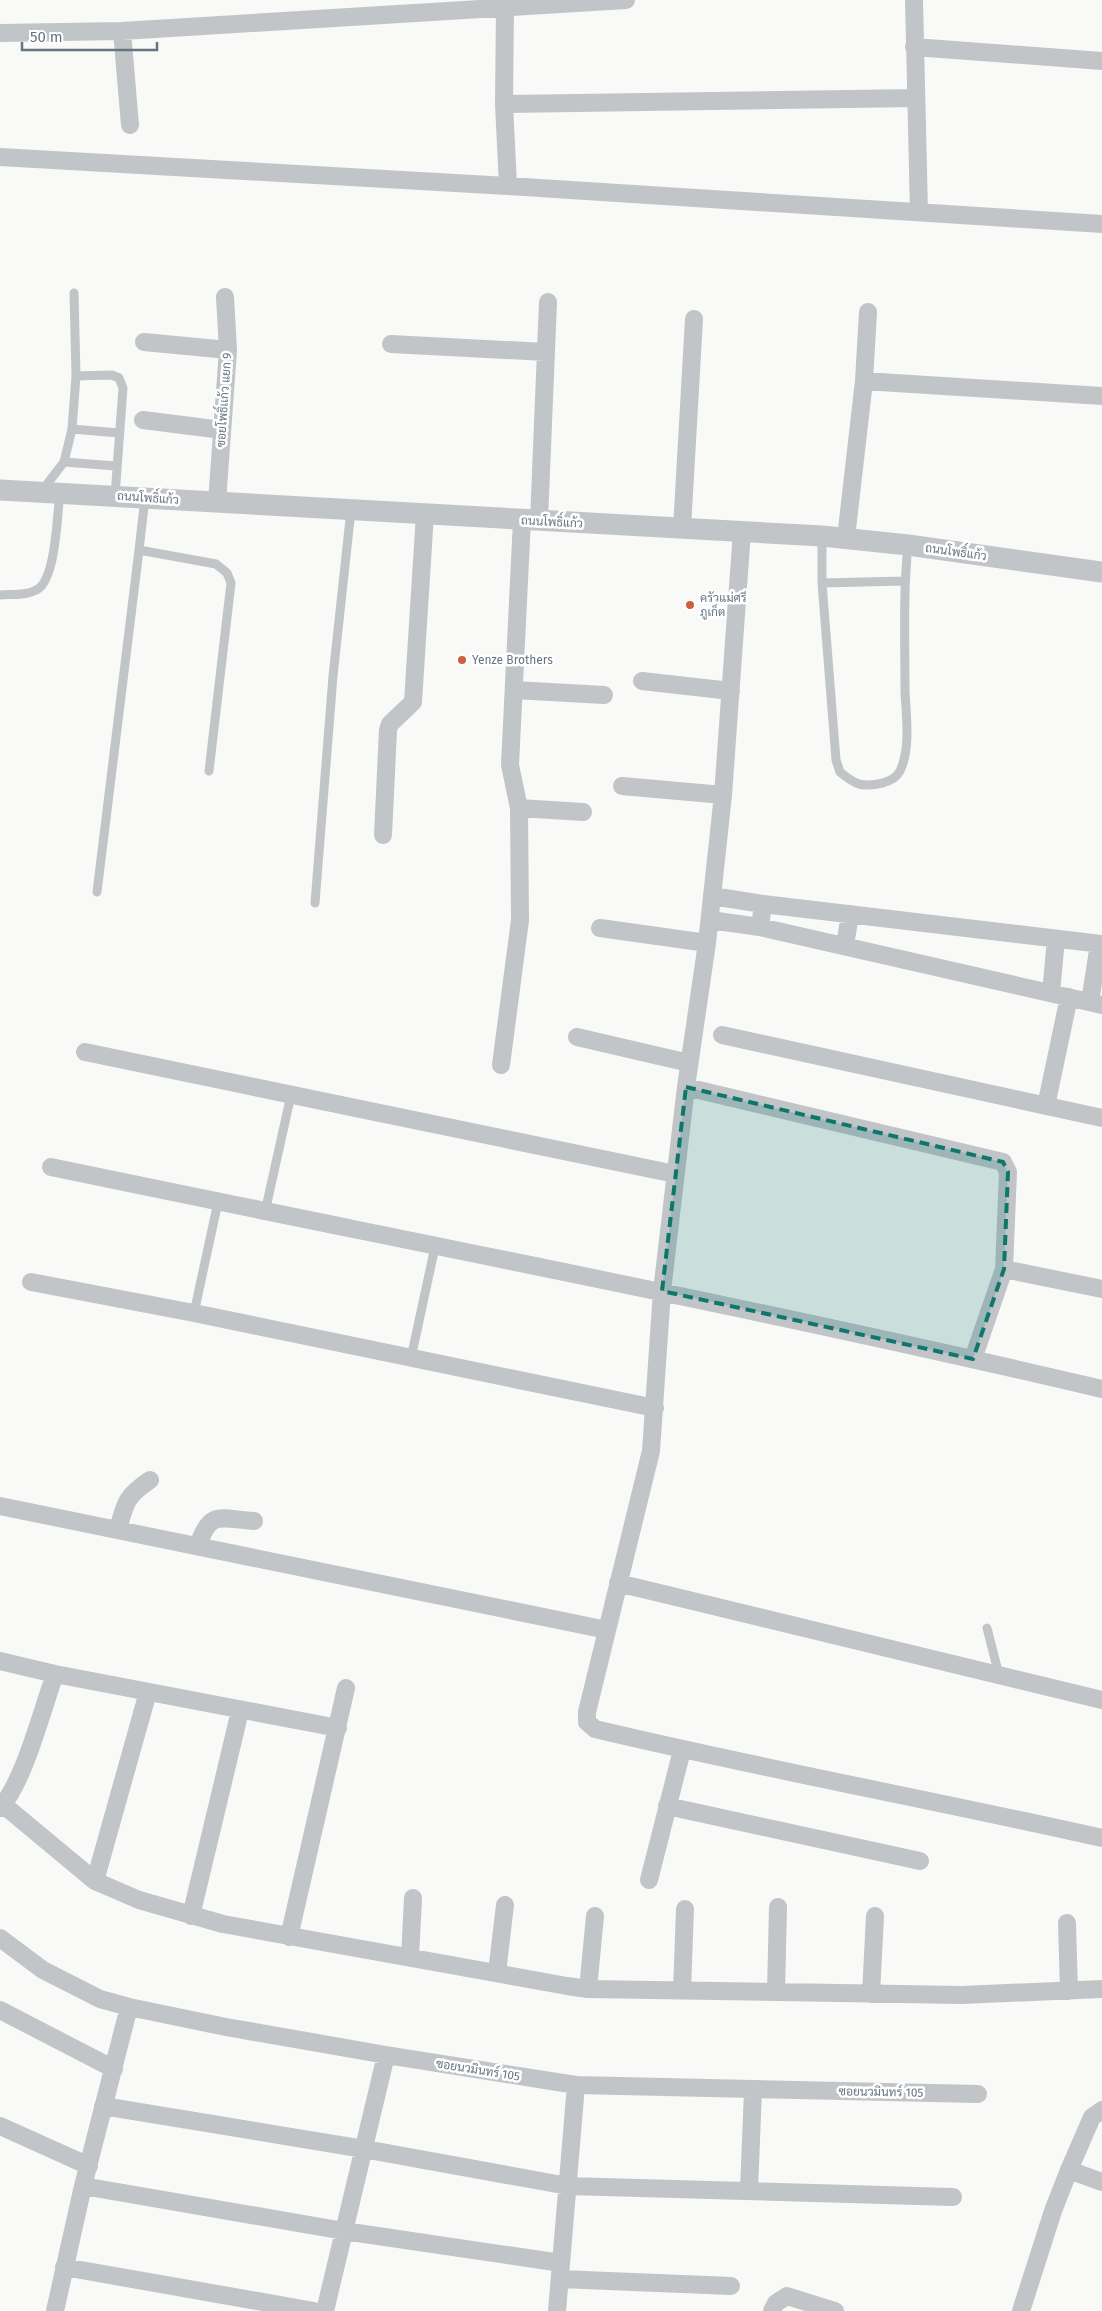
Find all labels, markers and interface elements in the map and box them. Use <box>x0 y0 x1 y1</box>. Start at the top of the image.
scale bar <box>22 20 158 52</box>
text: 50 m <box>30 28 63 46</box>
street label: ซอยโพธิ์เเก้ว แยก 9 <box>209 352 234 448</box>
street label: ถนนโพธิ์แก้ว <box>117 484 180 507</box>
street label: ถนนโพธิ์แก้ว <box>521 509 584 531</box>
street label: ถนนโพธิ์แก้ว <box>924 536 988 563</box>
place label: ครัวแม่ศรี ภูเก็ต <box>700 590 747 620</box>
marker: ครัวแม่ศรี ภูเก็ต <box>684 599 696 611</box>
place label: Yenze Brothers <box>472 653 553 667</box>
marker: Yenze Brothers <box>456 654 468 666</box>
street label: ซอยนวมินทร์ 105 <box>435 2055 521 2084</box>
street label: ซอยนวมินทร์ 105 <box>838 2083 924 2100</box>

